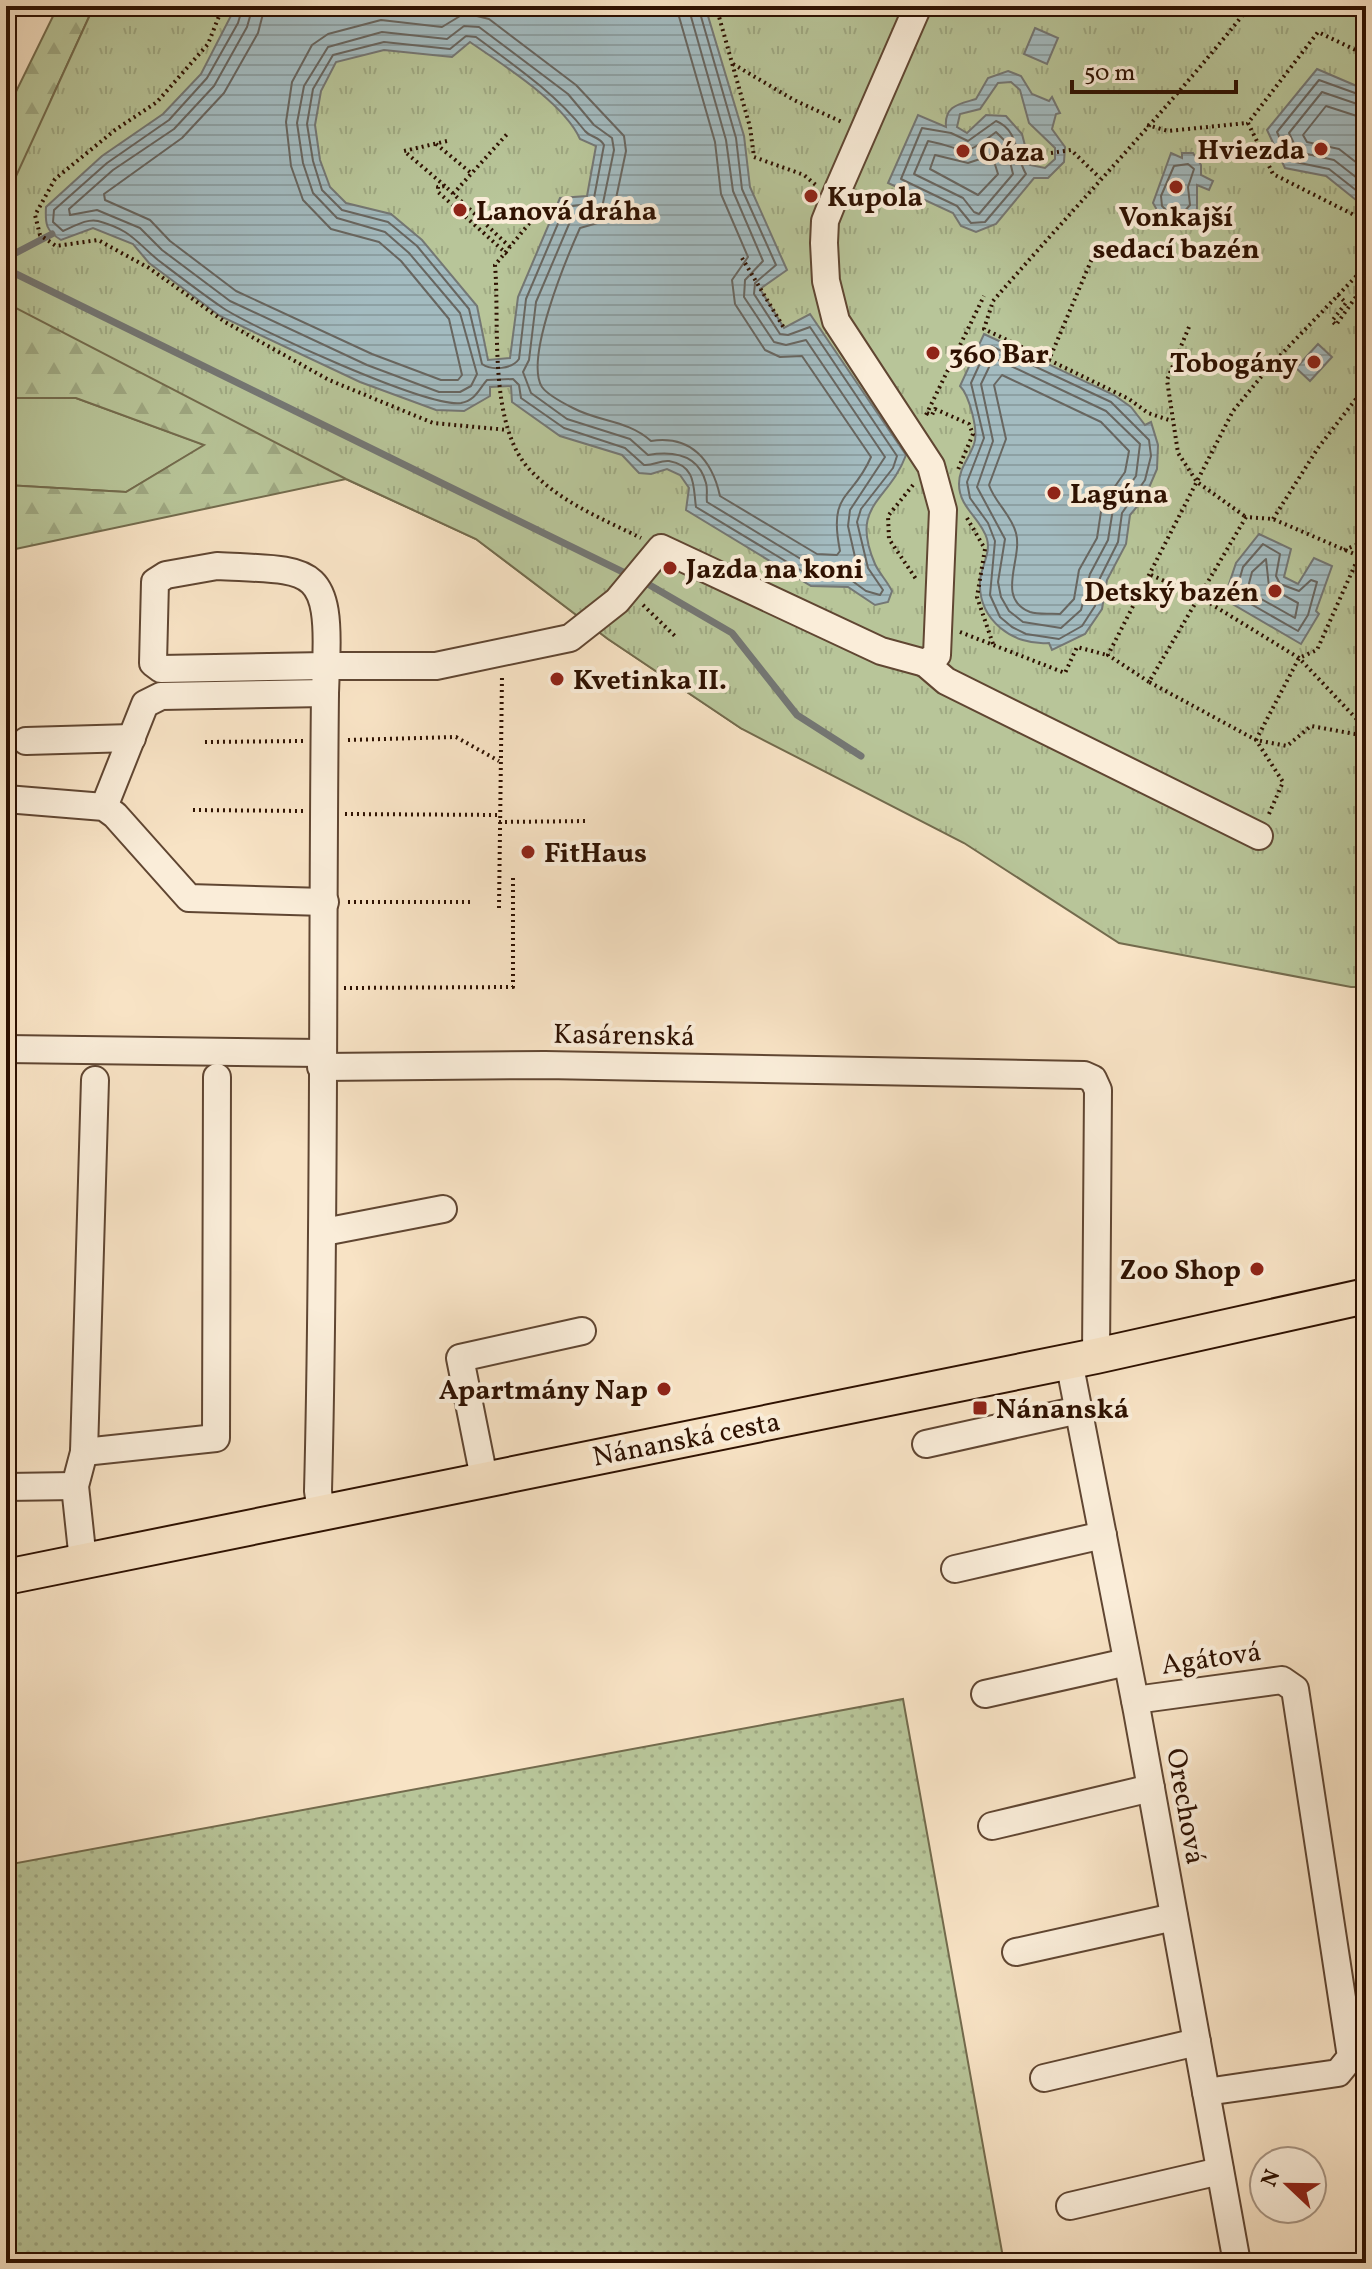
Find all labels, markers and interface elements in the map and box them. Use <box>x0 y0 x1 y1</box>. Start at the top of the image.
scale bar <box>1072 44 1236 94</box>
text: 50 m <box>1084 57 1136 91</box>
place label: Hviezda <box>1197 132 1305 171</box>
place label: Oáza <box>979 134 1045 173</box>
marker: Hviezda <box>1312 140 1330 158</box>
marker: Oáza <box>954 142 972 160</box>
marker: Vonkajší sedací bazén <box>1167 178 1185 196</box>
place label: Kupola <box>827 179 923 218</box>
marker: Kupola <box>802 187 820 205</box>
place label: Lanová dráha <box>476 193 657 232</box>
place label: Vonkajší sedací bazén <box>1092 199 1260 270</box>
marker: Lanová dráha <box>451 201 469 219</box>
place label: 360 Bar <box>949 336 1049 375</box>
marker: 360 Bar <box>924 344 942 362</box>
place label: Tobogány <box>1170 345 1298 384</box>
marker: Tobogány <box>1305 353 1323 371</box>
place label: Lagúna <box>1070 476 1168 515</box>
marker: Lagúna <box>1045 484 1063 502</box>
place label: Jazda na koni <box>685 551 864 590</box>
marker: Jazda na koni <box>661 559 679 577</box>
place label: Detský bazén <box>1084 574 1259 613</box>
marker: Detský bazén <box>1266 582 1284 600</box>
place label: Kvetinka II. <box>573 662 727 701</box>
marker: Kvetinka II. <box>548 670 566 688</box>
place label: FitHaus <box>544 835 647 874</box>
marker: FitHaus <box>519 843 537 861</box>
street label: Kasárenská <box>553 1016 695 1057</box>
place label: Zoo Shop <box>1120 1252 1241 1291</box>
marker: Zoo Shop <box>1248 1260 1266 1278</box>
place label: Apartmány Nap <box>439 1372 648 1411</box>
marker: Apartmány Nap <box>655 1380 673 1398</box>
place label: Nánanská <box>996 1391 1129 1430</box>
marker: Nánanská <box>971 1399 989 1417</box>
street label: Nánanská cesta <box>589 1403 784 1478</box>
street label: Agátová <box>1159 1633 1264 1686</box>
street label: Orechová <box>1155 1745 1214 1868</box>
north arrow <box>1248 2145 1328 2225</box>
text: N <box>1254 2165 1289 2192</box>

